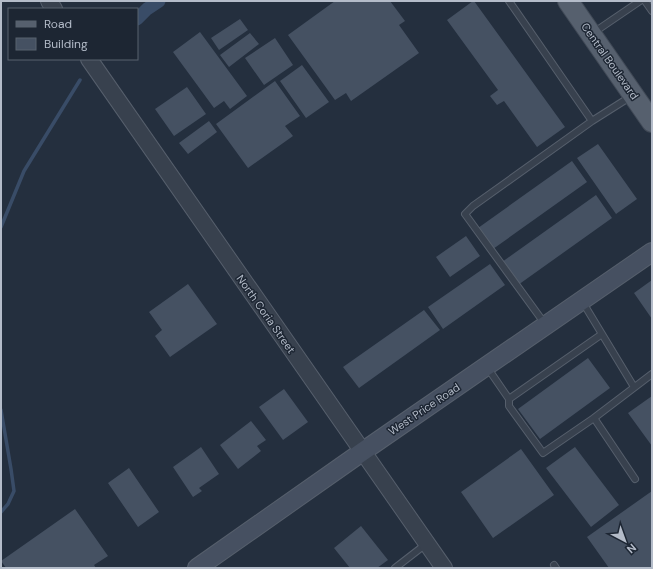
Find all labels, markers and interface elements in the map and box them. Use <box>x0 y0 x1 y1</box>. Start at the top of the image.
legend <box>8 8 138 60</box>
text: Road <box>44 16 72 32</box>
street label: Central Boulevard <box>578 20 642 102</box>
text: Building <box>44 36 88 52</box>
street label: North Coria Street <box>234 272 298 356</box>
street label: West Price Road <box>386 380 462 438</box>
north arrow <box>605 521 645 561</box>
text: N <box>624 541 639 556</box>

